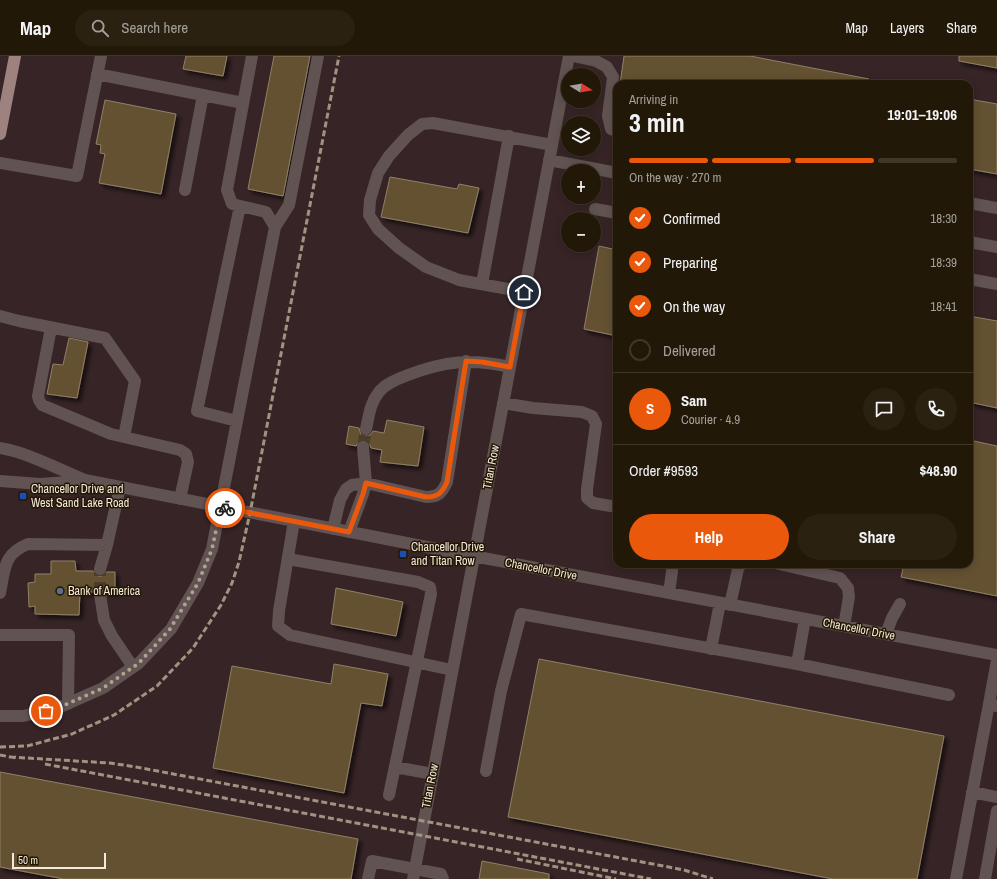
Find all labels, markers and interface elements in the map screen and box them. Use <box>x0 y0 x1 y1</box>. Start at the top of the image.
search box <box>75 10 355 46</box>
text: Map <box>20 15 51 41</box>
icon: search <box>89 17 111 39</box>
text: Search here <box>121 17 188 38</box>
text: Map <box>846 19 868 37</box>
text: Layers <box>890 19 924 37</box>
text: Share <box>946 19 977 37</box>
north arrow <box>561 68 601 108</box>
map controls <box>561 68 601 252</box>
text: Arriving in <box>629 91 678 108</box>
text: 19:01–19:06 <box>887 104 957 125</box>
text: 3 min <box>629 105 685 140</box>
button: layers <box>561 116 601 156</box>
button: + <box>561 164 601 204</box>
text: On the way · 270 m <box>629 169 721 186</box>
icon: check <box>629 207 651 229</box>
text: Confirmed <box>663 208 720 229</box>
text: 18:30 <box>930 210 957 227</box>
button: − <box>561 212 601 252</box>
icon: check <box>629 251 651 273</box>
text: Preparing <box>663 252 717 273</box>
text: 18:39 <box>930 254 957 271</box>
pin <box>507 275 541 309</box>
icon: home <box>513 281 535 303</box>
icon: check <box>629 295 651 317</box>
text: On the way <box>663 296 725 317</box>
text: 18:41 <box>930 298 957 315</box>
text: Delivered <box>663 340 716 361</box>
button: chat <box>863 388 905 430</box>
button: phone <box>915 388 957 430</box>
text: Sam <box>681 390 707 411</box>
text: S <box>646 398 654 419</box>
text: Courier · 4.9 <box>681 411 740 428</box>
street label: Titan Row <box>479 443 503 490</box>
text: Order #9593 <box>629 460 698 481</box>
text: $48.90 <box>919 460 957 481</box>
place label: Chancellor Drive and West Sand Lake Road <box>31 481 129 511</box>
courier <box>205 488 245 528</box>
marker: Chancellor Drive and West Sand Lake Road <box>18 491 28 501</box>
icon: bike <box>214 497 236 519</box>
button: Help <box>629 514 789 560</box>
button: Share <box>797 514 957 560</box>
place label: Chancellor Drive and Titan Row <box>411 539 484 569</box>
marker: Chancellor Drive and Titan Row <box>398 549 408 559</box>
street label: Chancellor Drive <box>504 554 578 584</box>
place label: Bank of America <box>68 583 141 599</box>
marker: Bank of America <box>55 586 65 596</box>
street label: Chancellor Drive <box>822 614 896 644</box>
pin <box>29 694 63 728</box>
icon: bag <box>35 700 57 722</box>
street label: Titan Row <box>418 762 442 809</box>
scale bar <box>12 851 106 870</box>
text: 50 m <box>18 853 38 867</box>

